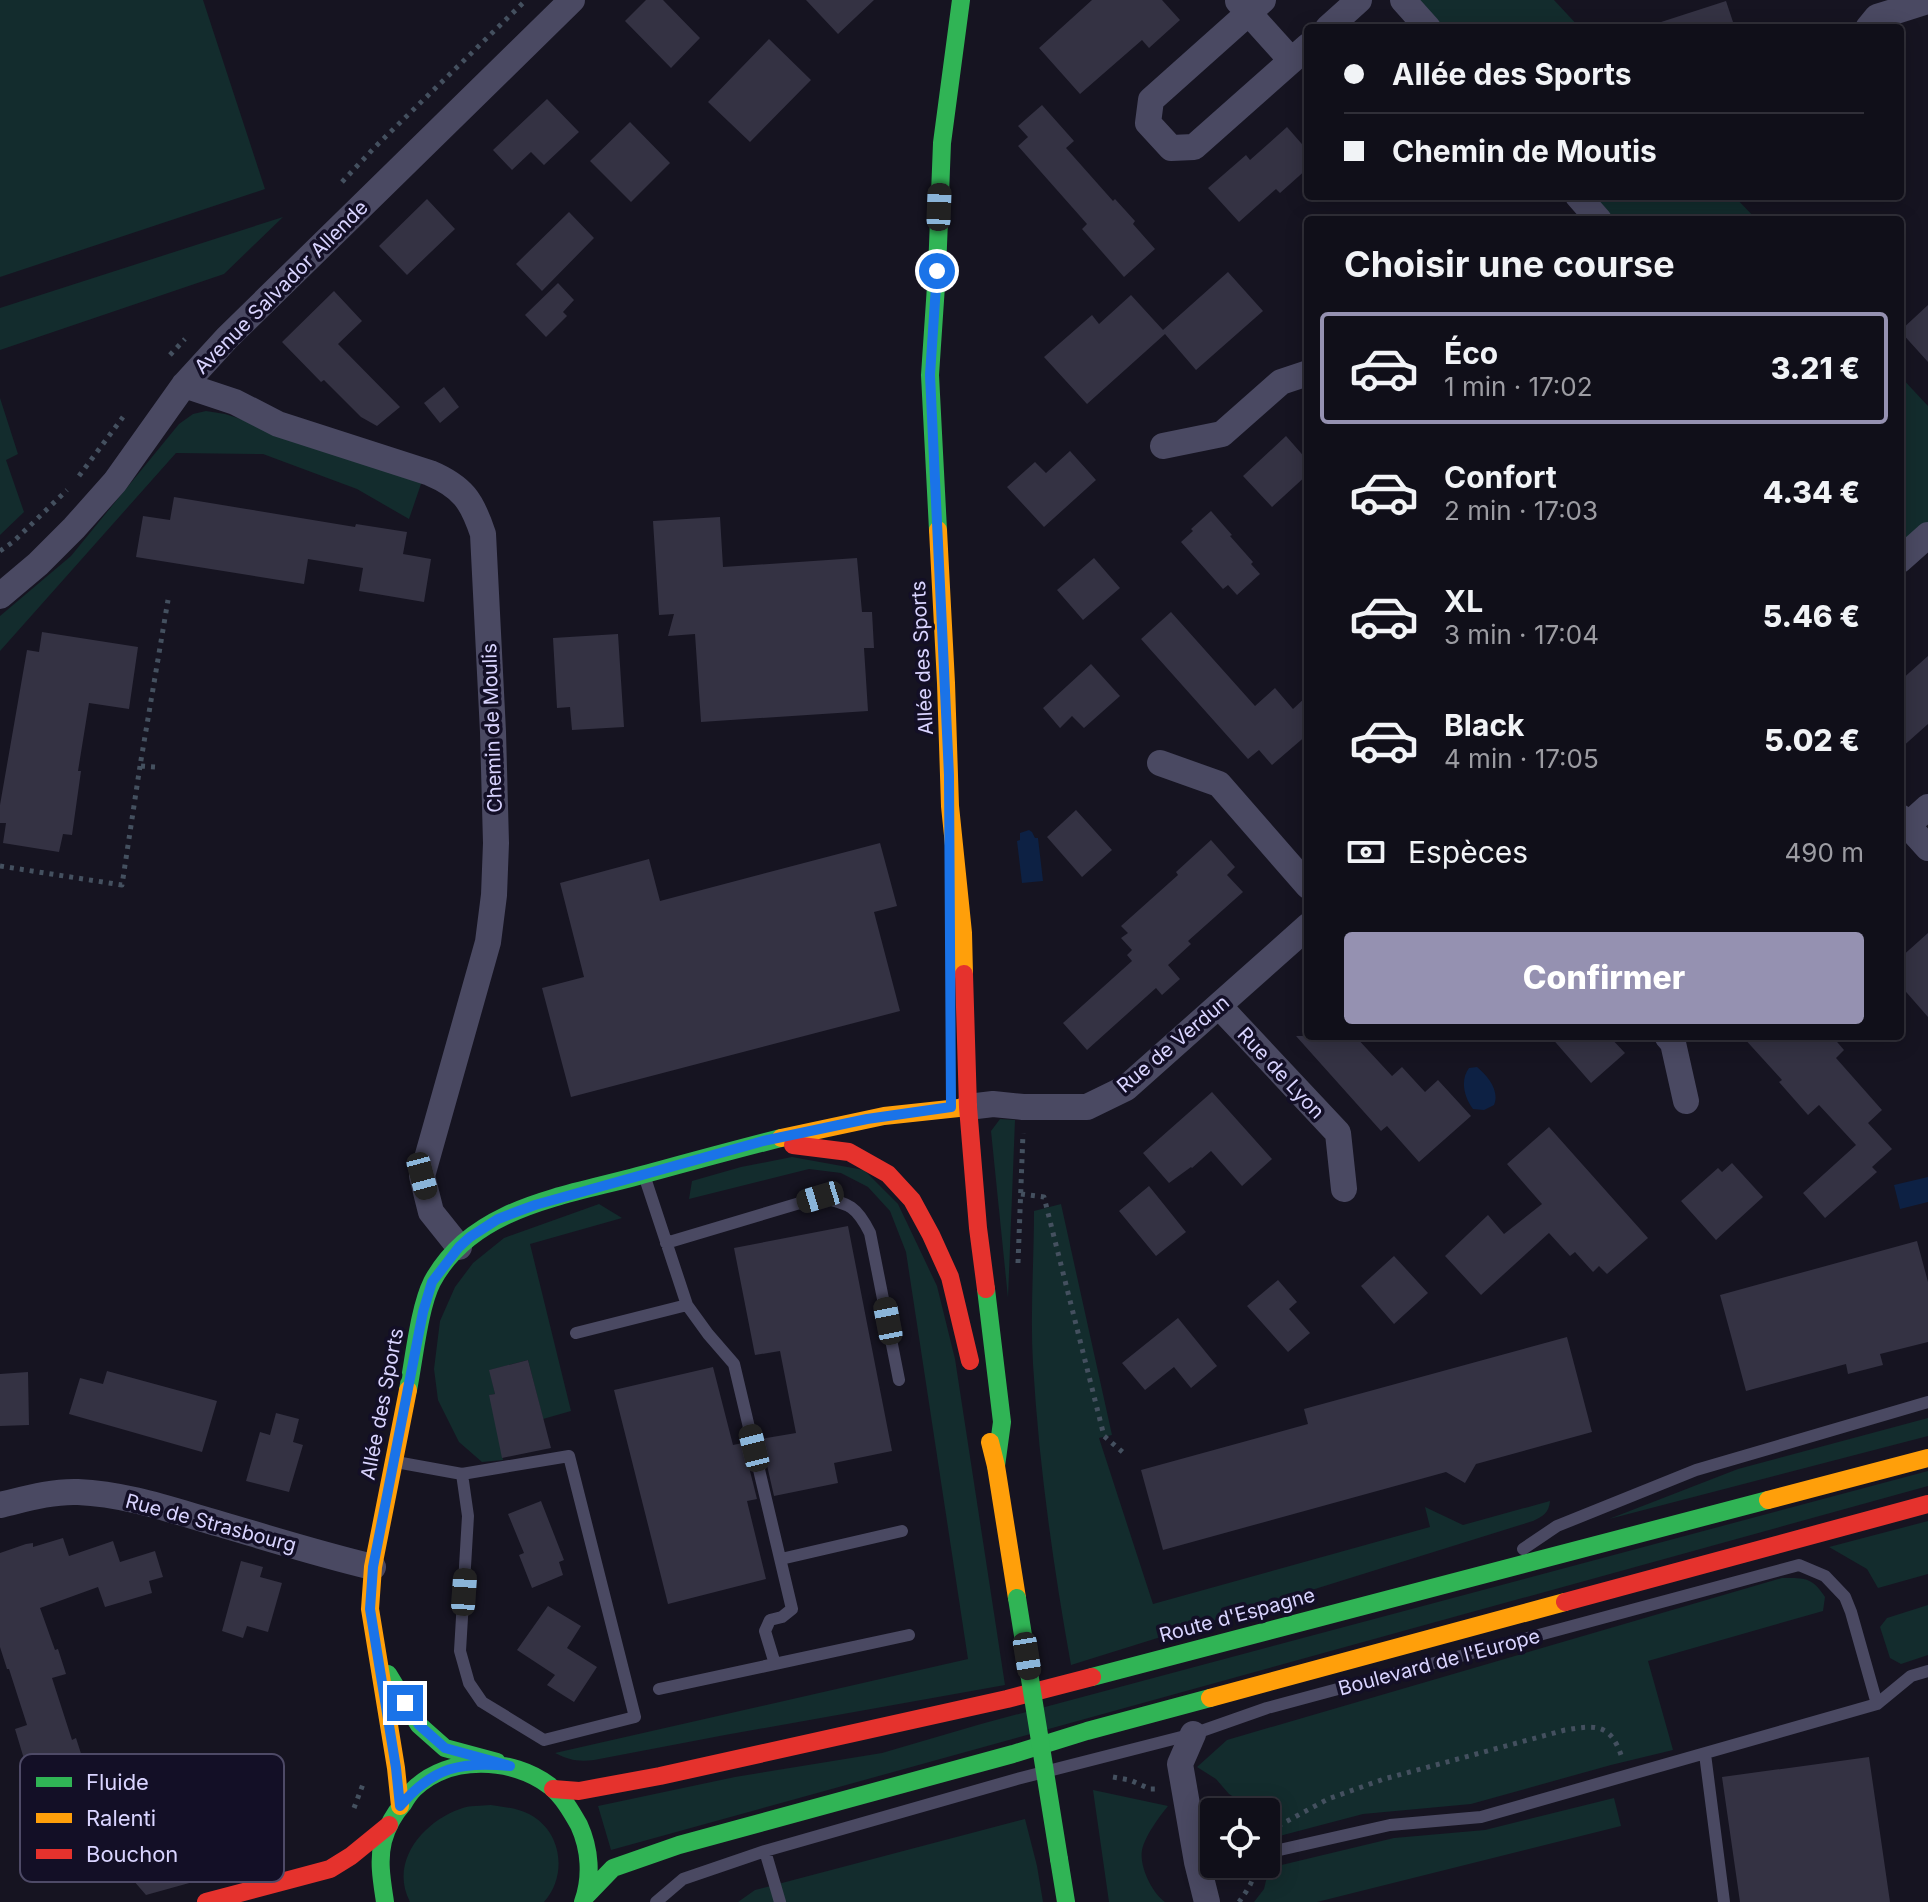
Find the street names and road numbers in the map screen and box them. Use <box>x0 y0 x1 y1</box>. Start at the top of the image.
street label: Avenue Salvador Allende <box>189 195 373 379</box>
street label: Allée des Sports <box>906 580 938 736</box>
street label: Chemin de Moulis <box>477 643 507 813</box>
street label: Rue de Verdun <box>1112 990 1234 1098</box>
street label: Rue de Lyon <box>1233 1022 1329 1124</box>
street label: Allée des Sports <box>355 1326 409 1482</box>
street label: Rue de Strasbourg <box>123 1489 299 1557</box>
street label: Route d'Espagne <box>1156 1583 1318 1647</box>
street label: Boulevard de l'Europe <box>1336 1624 1542 1700</box>

